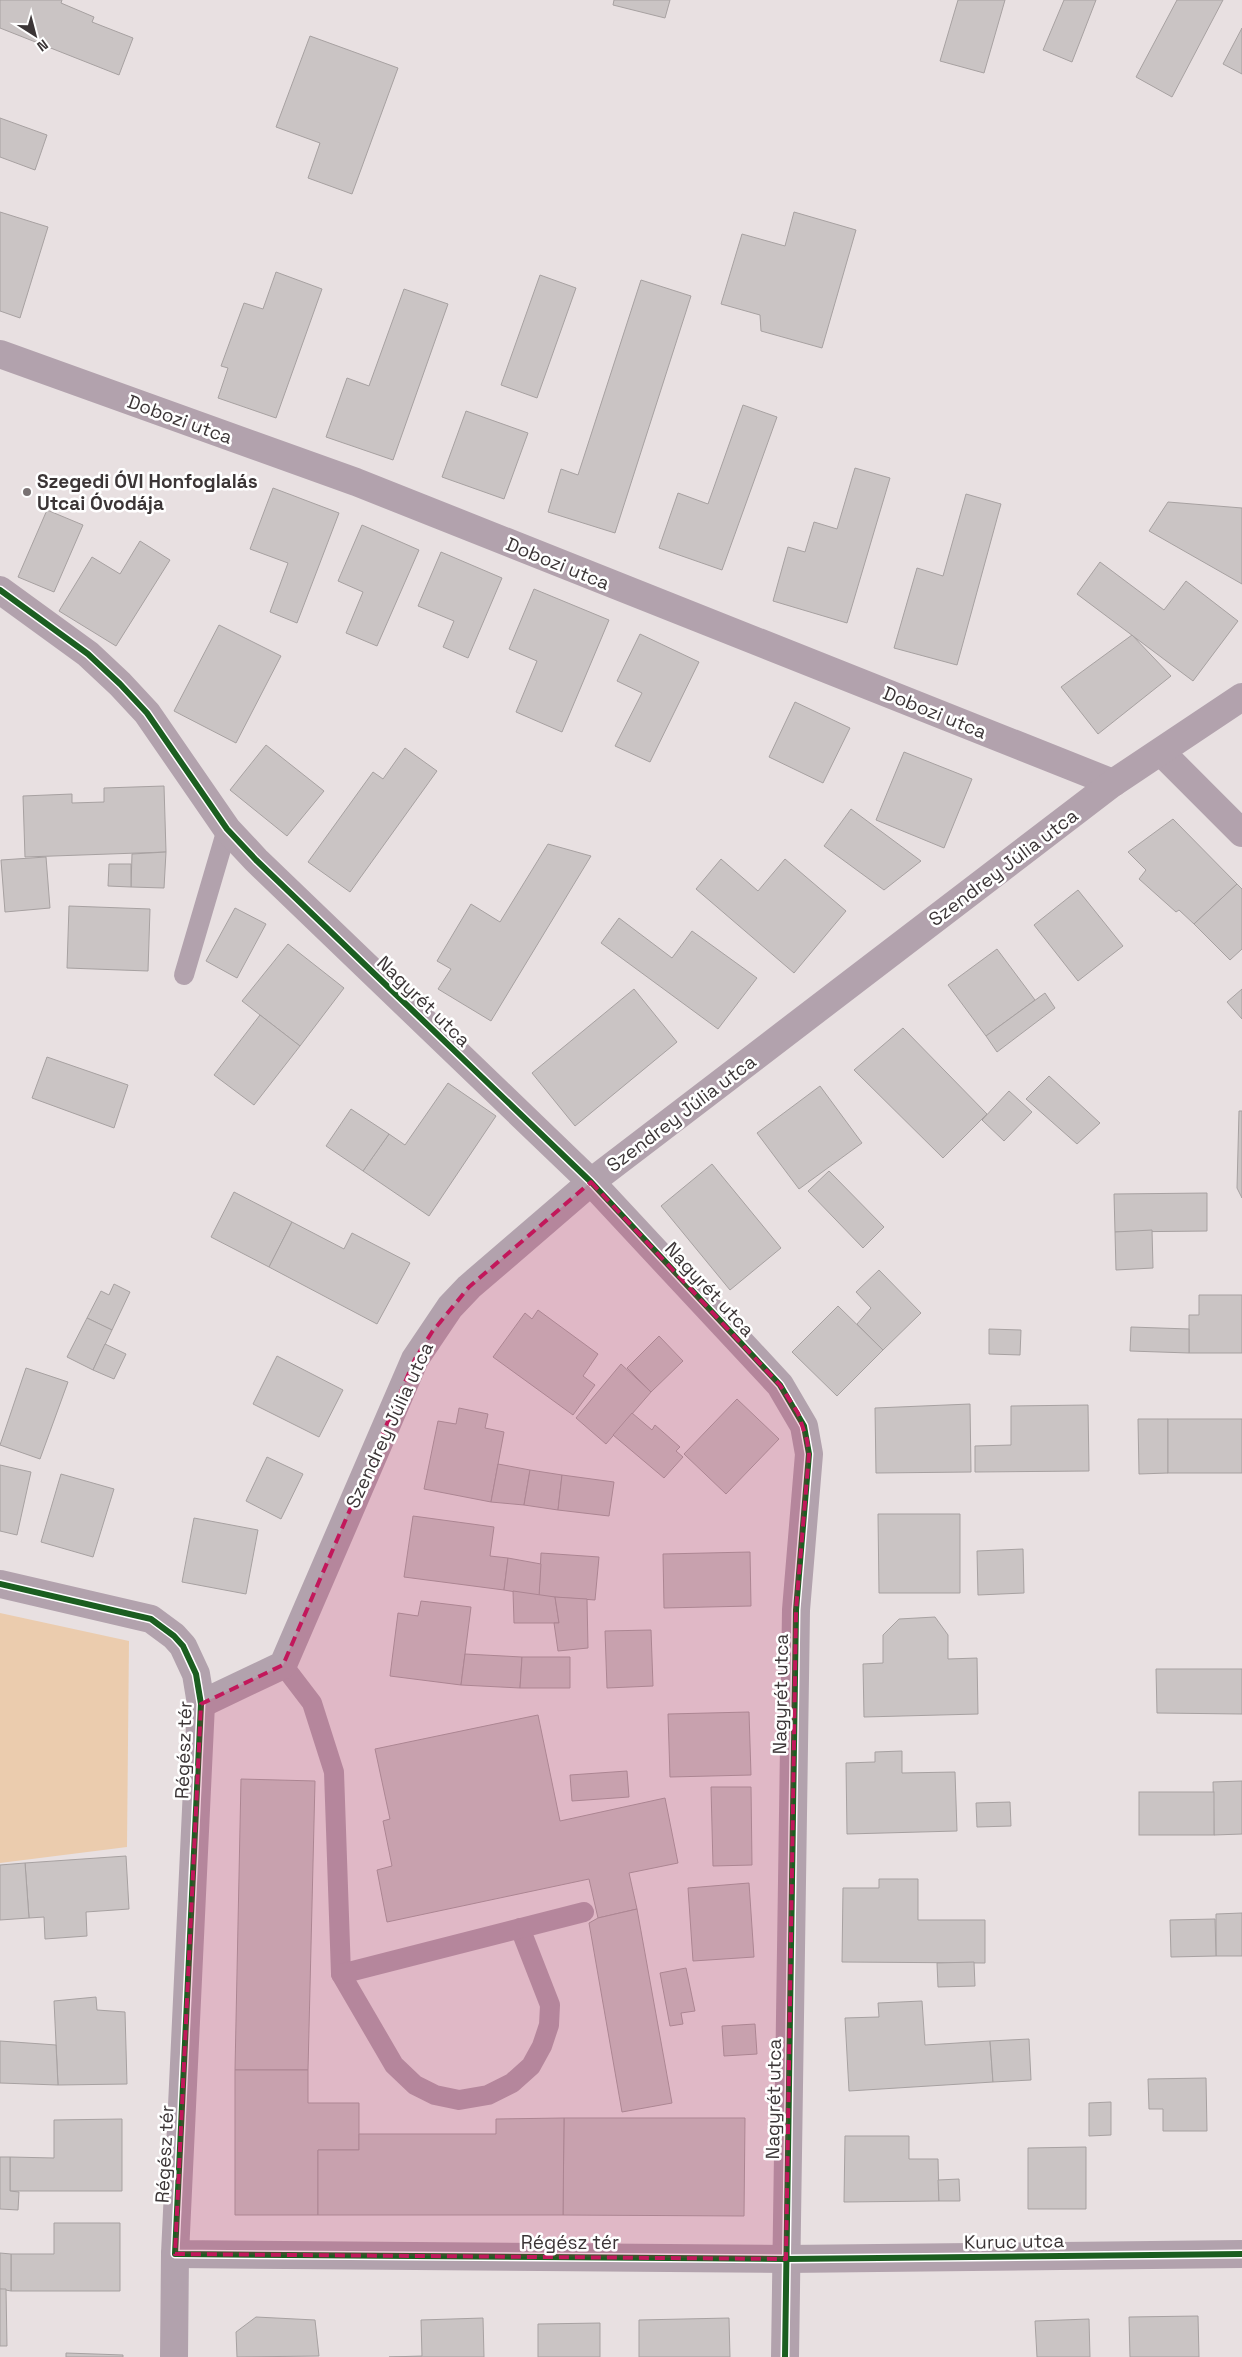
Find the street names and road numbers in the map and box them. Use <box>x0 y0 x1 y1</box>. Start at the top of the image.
street label: Dobozi utca <box>124 389 236 450</box>
street label: Dobozi utca <box>502 531 613 596</box>
street label: Dobozi utca <box>879 680 990 745</box>
street label: Szendrey Júlia utca <box>924 803 1083 932</box>
street label: Nagyrét utca <box>372 950 476 1052</box>
street label: Szendrey Júlia utca <box>602 1049 761 1178</box>
street label: Nagyrét utca <box>659 1237 760 1342</box>
street label: Szendrey Júlia utca <box>340 1338 439 1512</box>
street label: Nagyrét utca <box>767 1633 794 1755</box>
street label: Régész tér <box>169 1700 198 1800</box>
street label: Nagyrét utca <box>760 2038 787 2160</box>
street label: Régész tér <box>149 2104 180 2204</box>
street label: Kuruc utca <box>964 2228 1064 2255</box>
street label: Régész tér <box>521 2230 619 2255</box>

